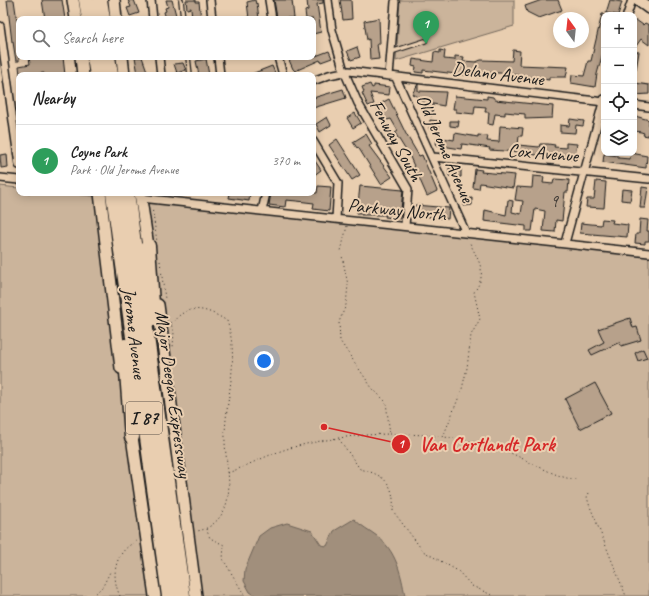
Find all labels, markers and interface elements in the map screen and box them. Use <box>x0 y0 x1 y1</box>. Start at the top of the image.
pin: 1 <box>413 11 439 44</box>
north arrow <box>553 12 589 48</box>
map controls <box>601 12 637 156</box>
button: + <box>601 12 637 48</box>
search box <box>16 16 316 60</box>
icon: search <box>30 27 52 49</box>
text: Search here <box>62 29 123 48</box>
button: − <box>601 48 637 84</box>
street label: Delano Avenue <box>451 56 547 92</box>
button: locate <box>601 84 637 120</box>
text: Nearby <box>32 88 75 109</box>
street label: Old Jerome Avenue <box>411 91 480 208</box>
street label: Fenway South <box>364 96 429 187</box>
button: layers <box>601 120 637 156</box>
street label: Cox Avenue <box>507 138 581 168</box>
text: Coyne Park <box>70 143 127 162</box>
text: 1 <box>42 153 48 169</box>
text: 370 m <box>272 153 300 169</box>
text: Park · Old Jerome Avenue <box>70 162 178 178</box>
house number: 9 <box>550 191 559 212</box>
street label: Parkway North <box>347 193 448 227</box>
street label: Jerome Avenue <box>116 285 152 382</box>
street label: Major Deegan Expressway <box>149 309 197 481</box>
your location <box>254 351 274 371</box>
road number: I 87 <box>126 402 162 434</box>
callout: Van Cortlandt Park <box>391 428 562 460</box>
text: Van Cortlandt Park <box>419 432 556 457</box>
text: 1 <box>398 436 405 452</box>

